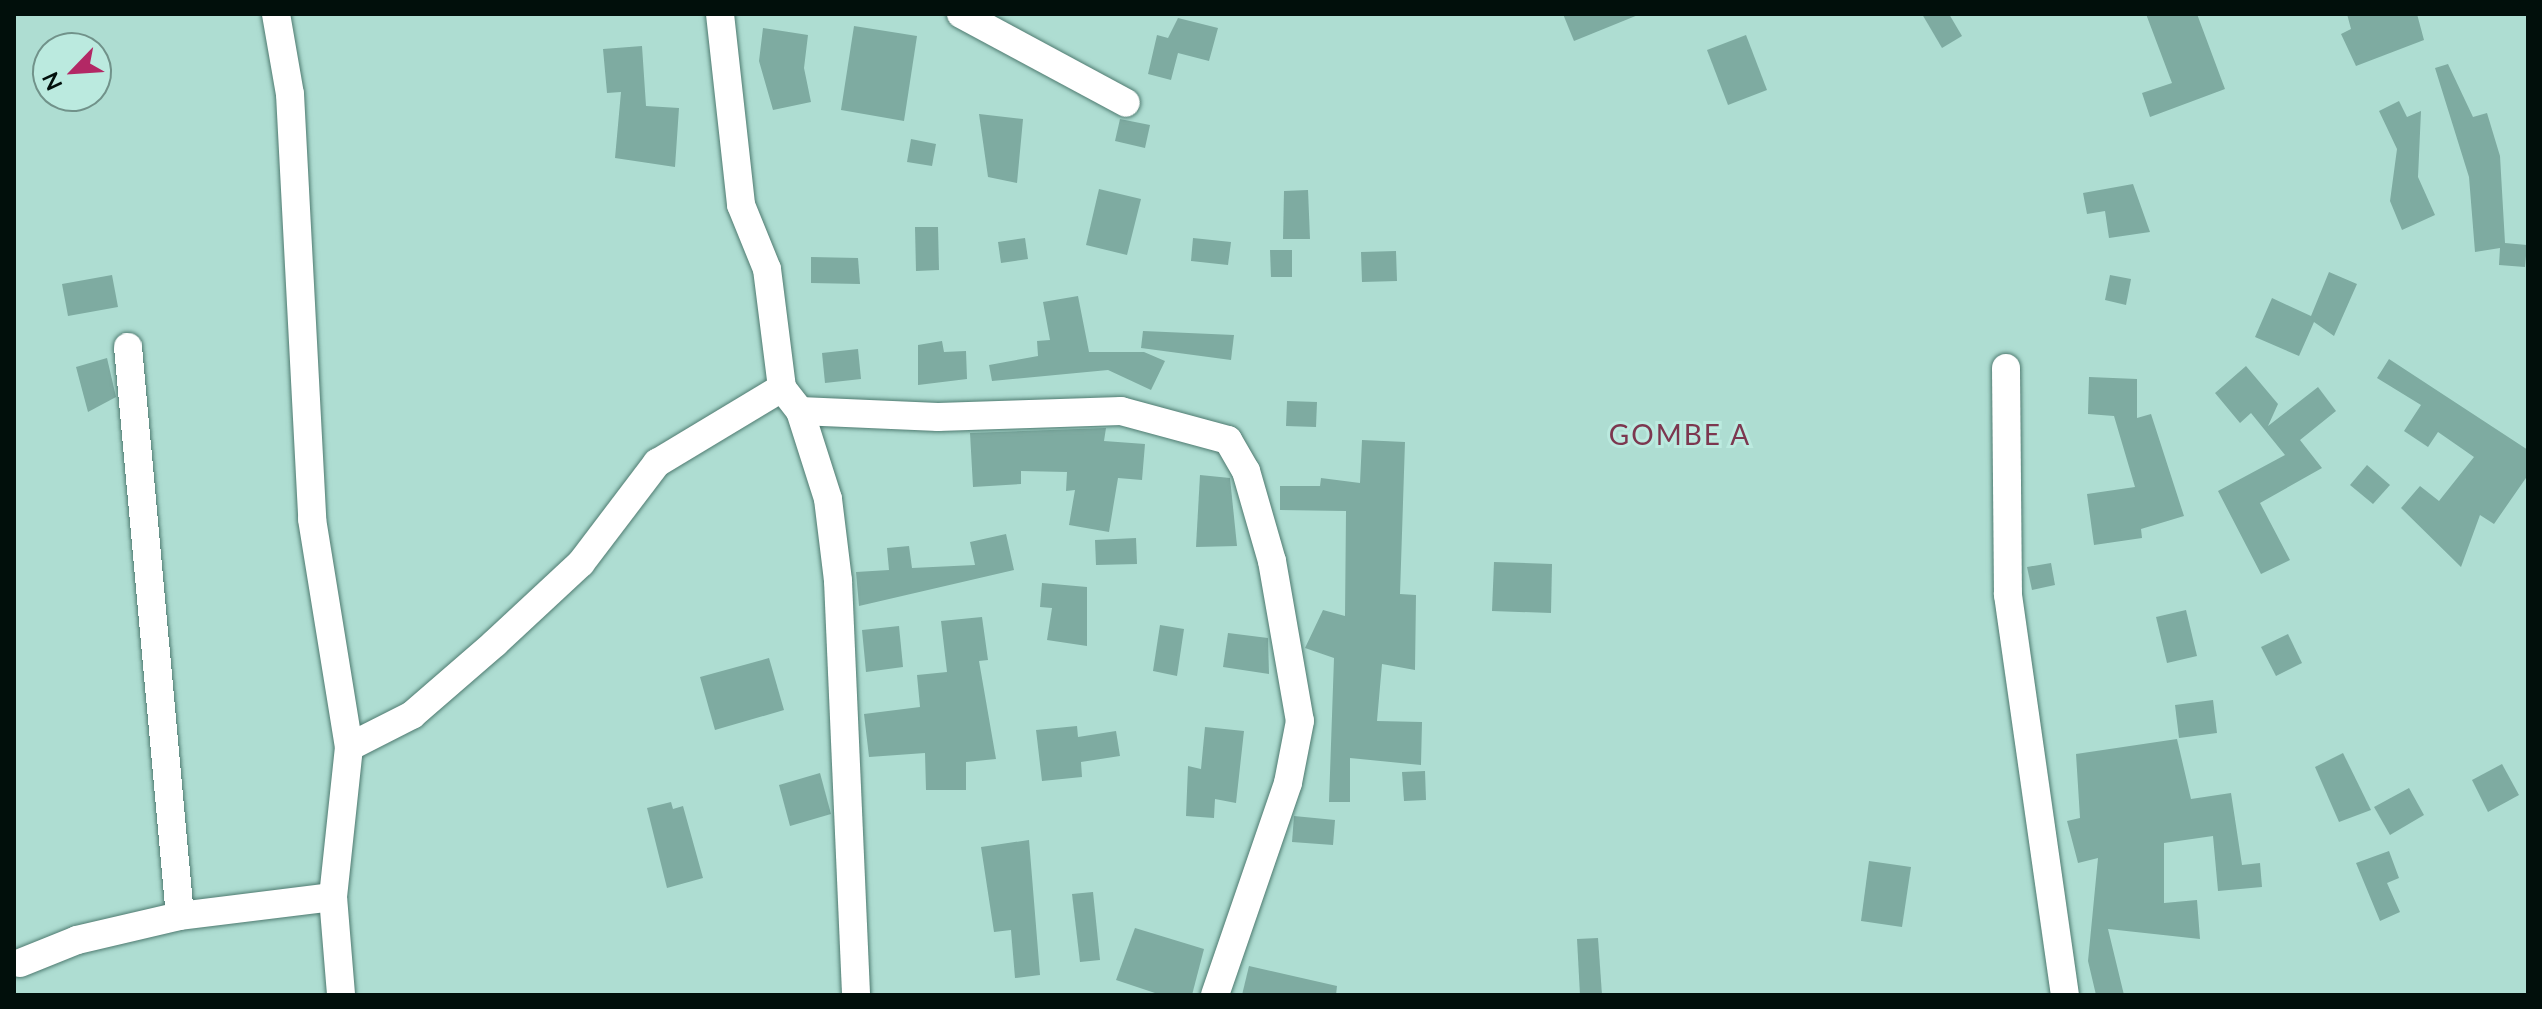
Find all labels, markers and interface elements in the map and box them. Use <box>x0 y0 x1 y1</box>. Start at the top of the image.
north arrow <box>32 32 112 112</box>
text: N <box>36 68 67 95</box>
district label: GOMBE A <box>1608 417 1752 451</box>

